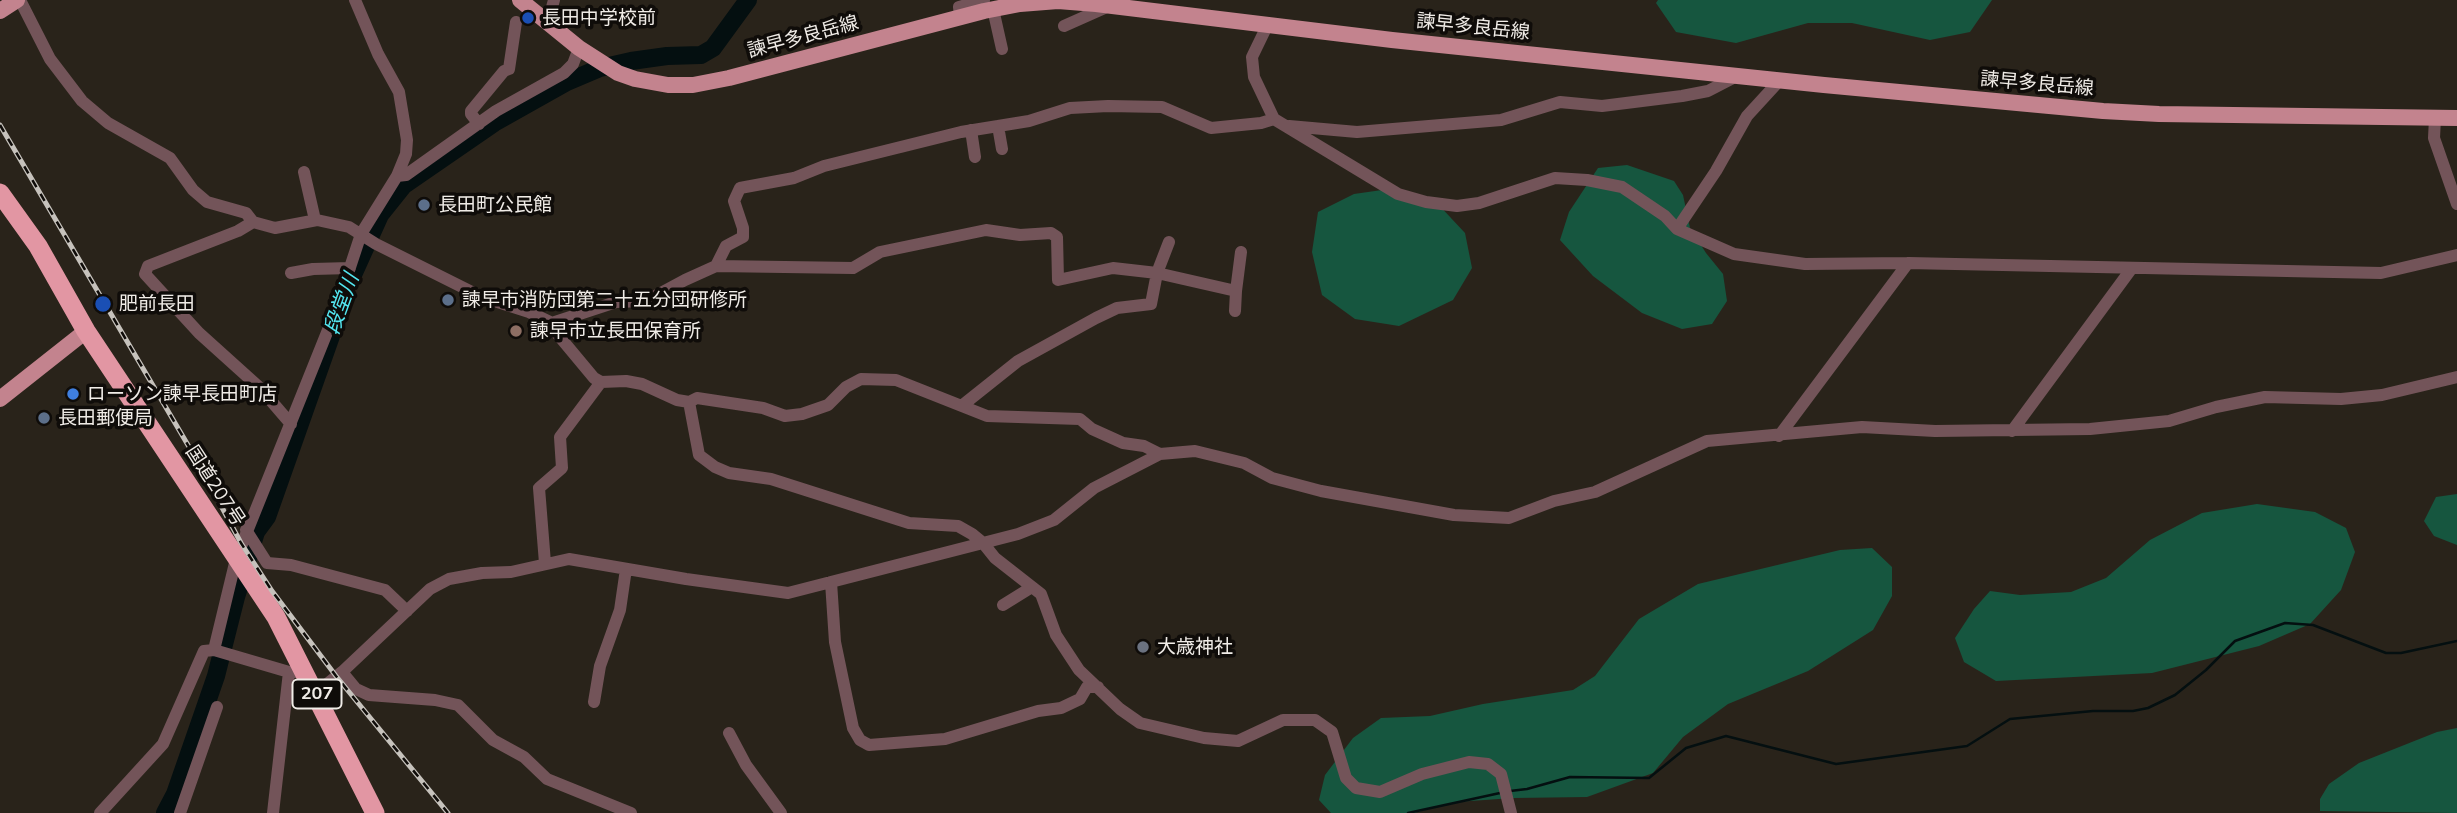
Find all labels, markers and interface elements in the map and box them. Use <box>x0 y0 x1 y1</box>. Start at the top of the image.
place label: 長田中学校前 <box>542 7 656 29</box>
marker: 長田中学校前 <box>520 10 536 26</box>
street label: 諫早多良岳線 <box>1415 10 1531 44</box>
street label: 諫早多良岳線 <box>745 11 861 63</box>
street label: 諫早多良岳線 <box>1979 68 2095 100</box>
place label: 長田町公民館 <box>438 194 552 216</box>
marker: 長田町公民館 <box>416 197 432 213</box>
water label: 段堂川 <box>319 270 365 338</box>
place label: 諫早市消防団第二十五分団研修所 <box>462 289 747 311</box>
marker: 諫早市消防団第二十五分団研修所 <box>440 292 456 308</box>
place label: 肥前長田 <box>119 293 195 315</box>
marker: 肥前長田 <box>93 294 113 314</box>
place label: 諫早市立長田保育所 <box>530 320 701 342</box>
marker: 諫早市立長田保育所 <box>508 323 524 339</box>
place label: ローソン諫早長田町店 <box>87 383 277 405</box>
marker: ローソン諫早長田町店 <box>65 386 81 402</box>
place label: 長田郵便局 <box>58 407 153 429</box>
marker: 長田郵便局 <box>36 410 52 426</box>
street label: 国道207号 <box>181 442 249 530</box>
place label: 大歳神社 <box>1157 636 1233 658</box>
marker: 大歳神社 <box>1135 639 1151 655</box>
road number: 207 <box>292 680 342 708</box>

